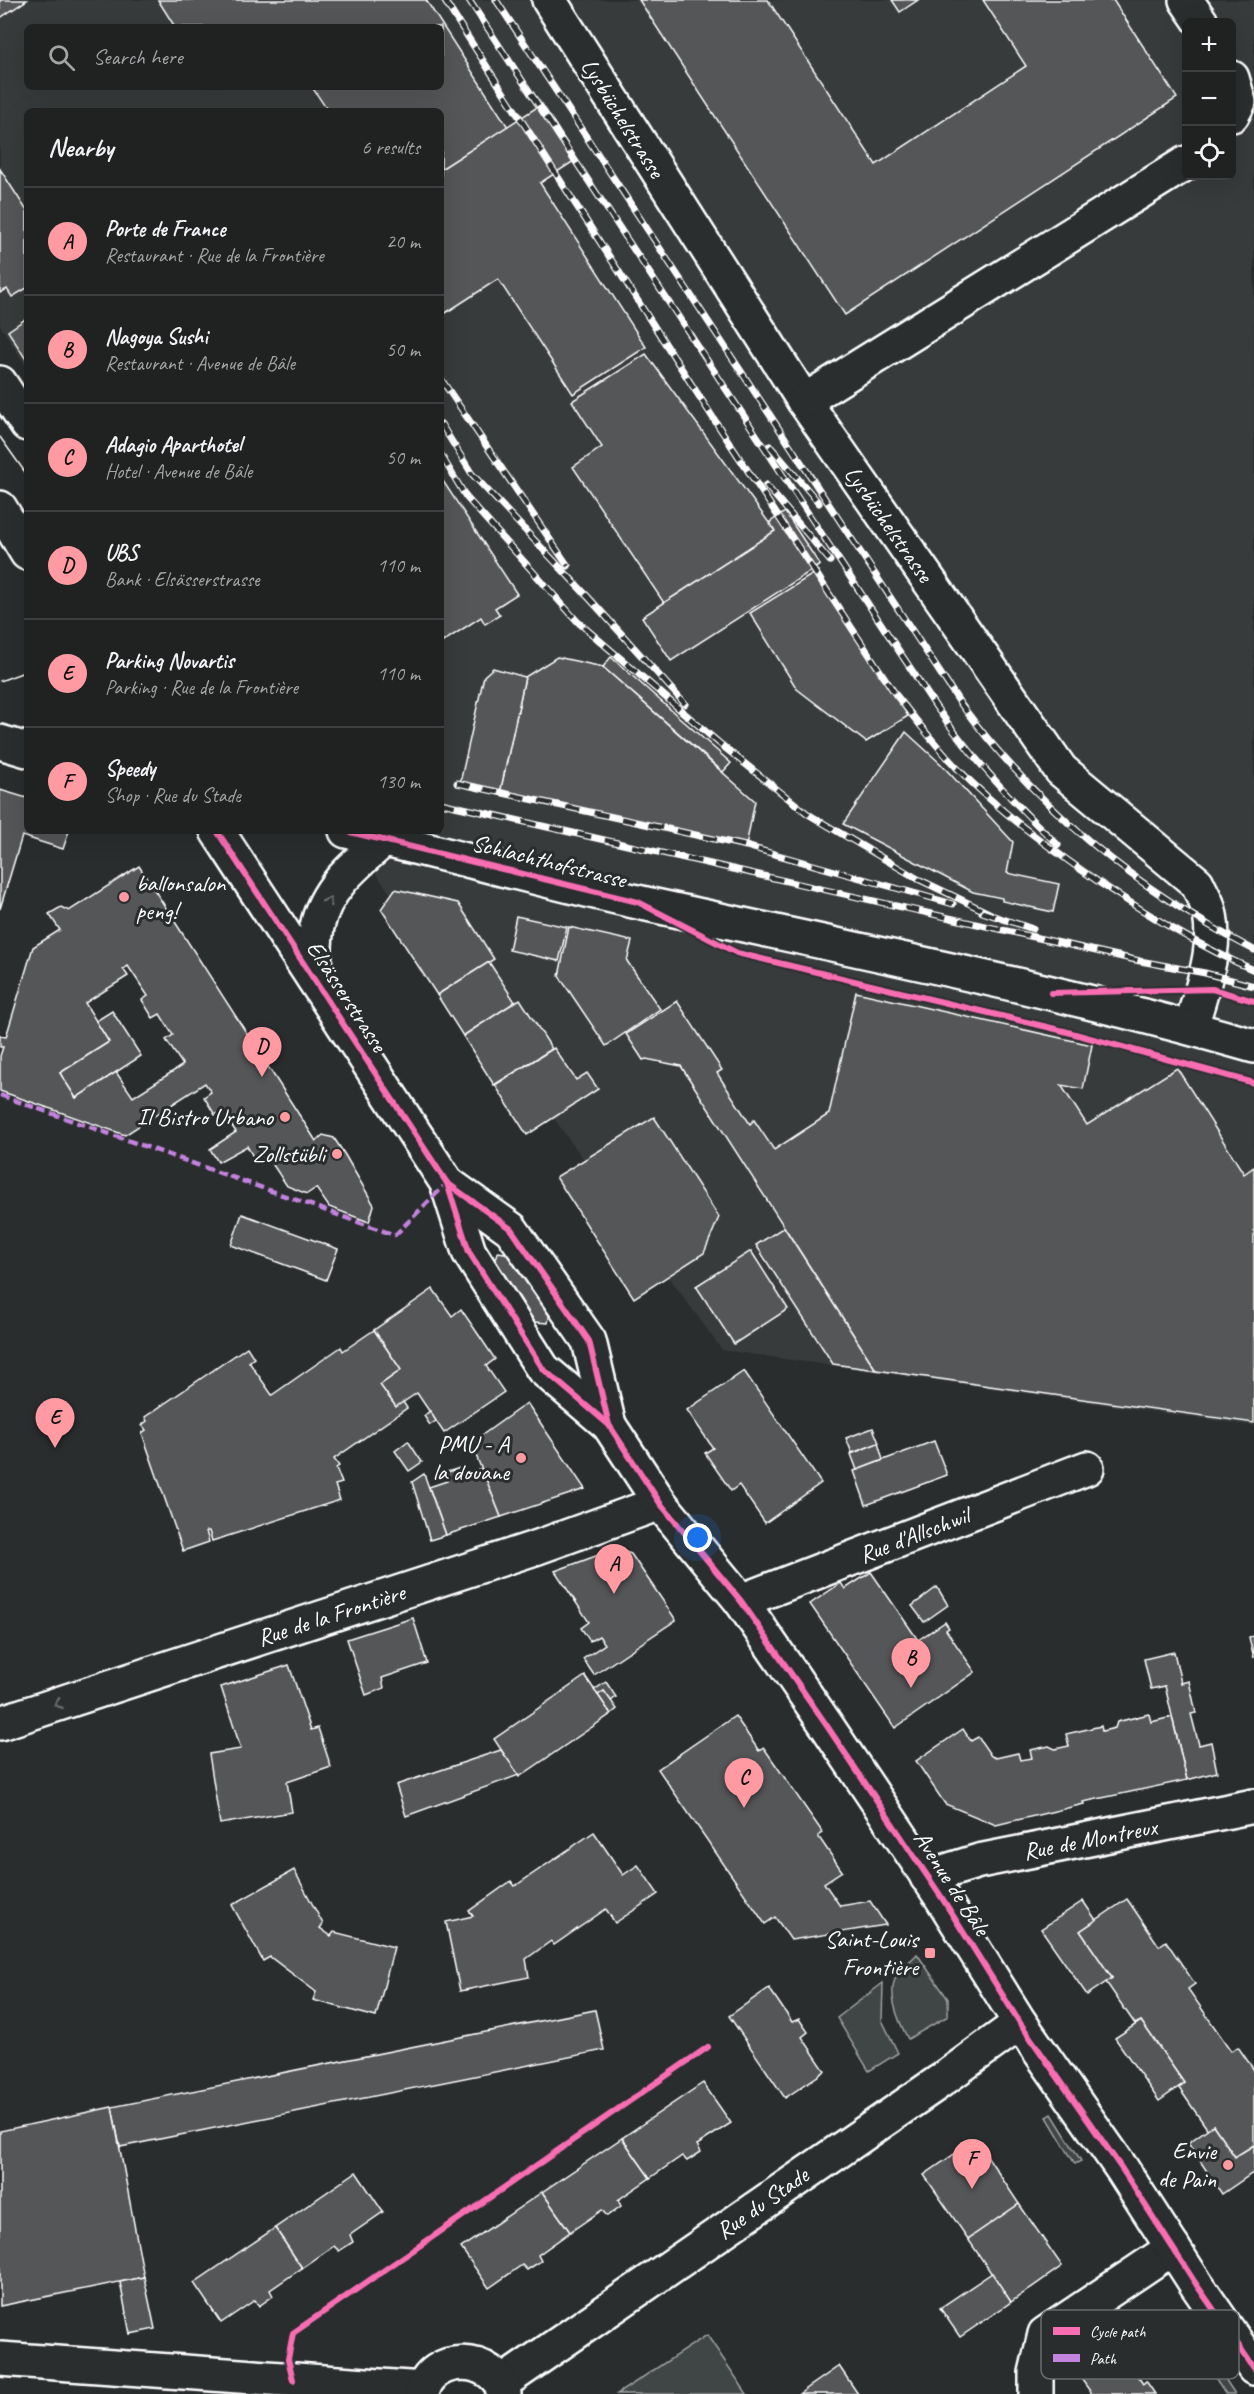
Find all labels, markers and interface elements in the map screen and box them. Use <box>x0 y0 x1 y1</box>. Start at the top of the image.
map controls <box>1182 18 1236 180</box>
button: + <box>1182 18 1236 72</box>
search box <box>24 24 444 90</box>
icon: search <box>45 41 78 74</box>
text: Search here <box>93 43 183 71</box>
street label: Lysbüchelstrasse <box>574 53 673 185</box>
button: − <box>1182 72 1236 126</box>
button: locate <box>1182 126 1236 180</box>
text: Nearby <box>48 131 113 164</box>
text: 6 results <box>361 135 420 160</box>
text: Porte de France <box>105 215 226 243</box>
text: A <box>62 229 73 254</box>
text: 20 m <box>386 229 420 254</box>
text: Restaurant · Rue de la Frontière <box>105 243 324 268</box>
text: Nagoya Sushi <box>105 323 207 351</box>
text: B <box>62 337 73 362</box>
text: 50 m <box>386 337 420 362</box>
text: Restaurant · Avenue de Bâle <box>105 351 295 376</box>
text: Adagio Aparthotel <box>105 431 242 459</box>
text: C <box>63 445 72 470</box>
text: 50 m <box>386 445 420 470</box>
text: Hotel · Avenue de Bâle <box>105 459 252 484</box>
street label: Lysbüchelstrasse <box>838 460 941 590</box>
text: UBS <box>105 539 138 567</box>
text: D <box>62 553 73 578</box>
text: 110 m <box>377 553 420 578</box>
text: Bank · Elsässerstrasse <box>105 567 260 592</box>
text: Parking Novartis <box>105 647 234 675</box>
text: E <box>62 661 73 686</box>
text: 110 m <box>377 661 420 686</box>
text: Parking · Rue de la Frontière <box>105 675 298 700</box>
text: Speedy <box>105 755 155 783</box>
text: F <box>63 769 72 794</box>
text: 130 m <box>377 769 420 794</box>
text: Shop · Rue du Stade <box>105 783 241 808</box>
street label: Schlachthofstrasse <box>469 827 631 895</box>
place label: ballonsalon peng! <box>136 868 227 926</box>
marker: ballonsalon peng! <box>117 890 131 904</box>
one-way arrow <box>320 897 332 908</box>
street label: Elsässerstrasse <box>300 935 395 1059</box>
pin: D <box>242 1028 282 1077</box>
place label: Il Bistro Urbano <box>137 1102 275 1132</box>
marker: Il Bistro Urbano <box>278 1110 292 1124</box>
place label: Zollstübli <box>253 1139 328 1169</box>
marker: Zollstübli <box>330 1147 344 1161</box>
pin: E <box>36 1398 74 1448</box>
place label: PMU - A la douane <box>433 1429 511 1487</box>
marker: PMU - A la douane <box>514 1451 528 1465</box>
street label: Rue d'Allschwil <box>855 1499 977 1570</box>
your location <box>683 1523 712 1552</box>
pin: A <box>594 1544 634 1594</box>
street label: Rue de la Frontière <box>253 1576 411 1653</box>
pin: B <box>892 1638 930 1688</box>
one-way arrow <box>53 1697 64 1709</box>
pin: C <box>724 1758 764 1808</box>
street label: Rue de Montreux <box>1021 1811 1161 1867</box>
street label: Avenue de Bâle <box>907 1825 998 1943</box>
place label: Saint-Louis Frontière <box>825 1924 921 1982</box>
marker: Saint-Louis Frontière <box>923 1946 937 1960</box>
place label: Envie de Pain <box>1158 2136 1218 2194</box>
pin: F <box>952 2140 992 2189</box>
marker: Envie de Pain <box>1221 2158 1235 2172</box>
street label: Rue du Stade <box>710 2159 816 2246</box>
legend <box>1041 2310 1239 2379</box>
text: Cycle path <box>1090 2322 1146 2342</box>
text: Path <box>1090 2349 1117 2369</box>

